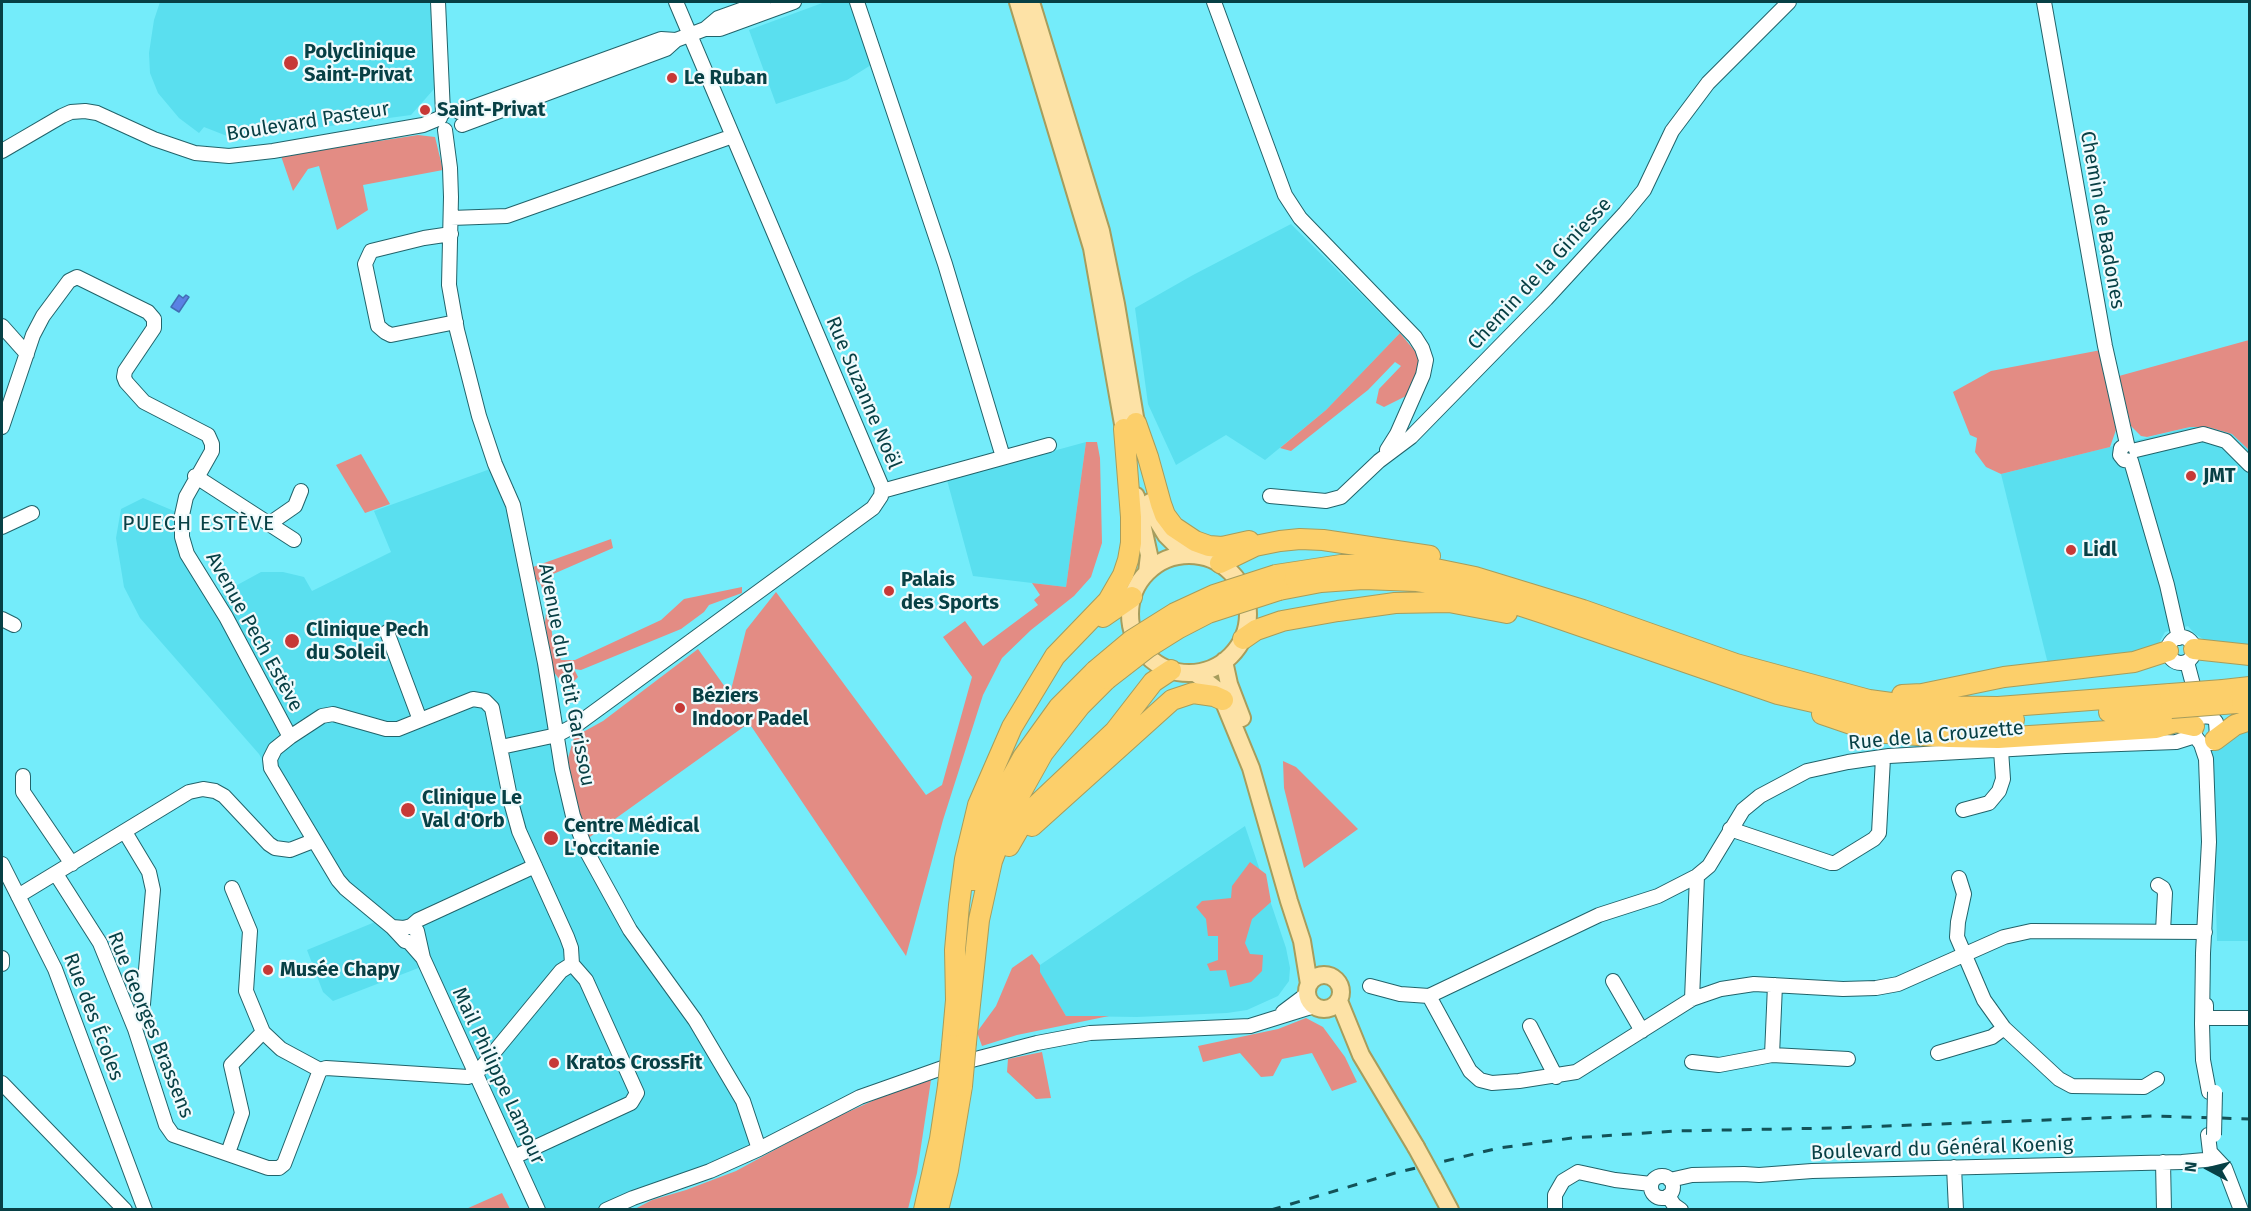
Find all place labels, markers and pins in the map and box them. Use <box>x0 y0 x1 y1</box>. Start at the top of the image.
place label: Polyclinique Saint-Privat <box>304 40 416 87</box>
marker: Polyclinique Saint-Privat <box>282 54 300 72</box>
place label: Le Ruban <box>684 66 768 90</box>
marker: Le Ruban <box>665 71 679 85</box>
place label: Saint-Privat <box>437 98 545 122</box>
marker: Saint-Privat <box>418 103 432 117</box>
place label: JMT <box>2203 464 2235 488</box>
marker: JMT <box>2184 469 2198 483</box>
place label: Lidl <box>2083 538 2117 562</box>
marker: Lidl <box>2064 543 2078 557</box>
place label: Palais des Sports <box>901 568 999 615</box>
marker: Palais des Sports <box>882 584 896 598</box>
place label: Clinique Pech du Soleil <box>306 618 429 665</box>
marker: Clinique Pech du Soleil <box>283 632 301 650</box>
place label: Béziers Indoor Padel <box>692 684 808 731</box>
marker: Béziers Indoor Padel <box>673 701 687 715</box>
place label: Clinique Le Val d'Orb <box>422 786 522 833</box>
marker: Clinique Le Val d'Orb <box>399 801 417 819</box>
place label: Centre Médical L'occitanie <box>564 814 699 861</box>
marker: Centre Médical L'occitanie <box>542 829 560 847</box>
place label: Musée Chapy <box>280 958 400 982</box>
marker: Musée Chapy <box>261 963 275 977</box>
place label: Kratos CrossFit <box>566 1051 702 1075</box>
marker: Kratos CrossFit <box>547 1056 561 1070</box>

